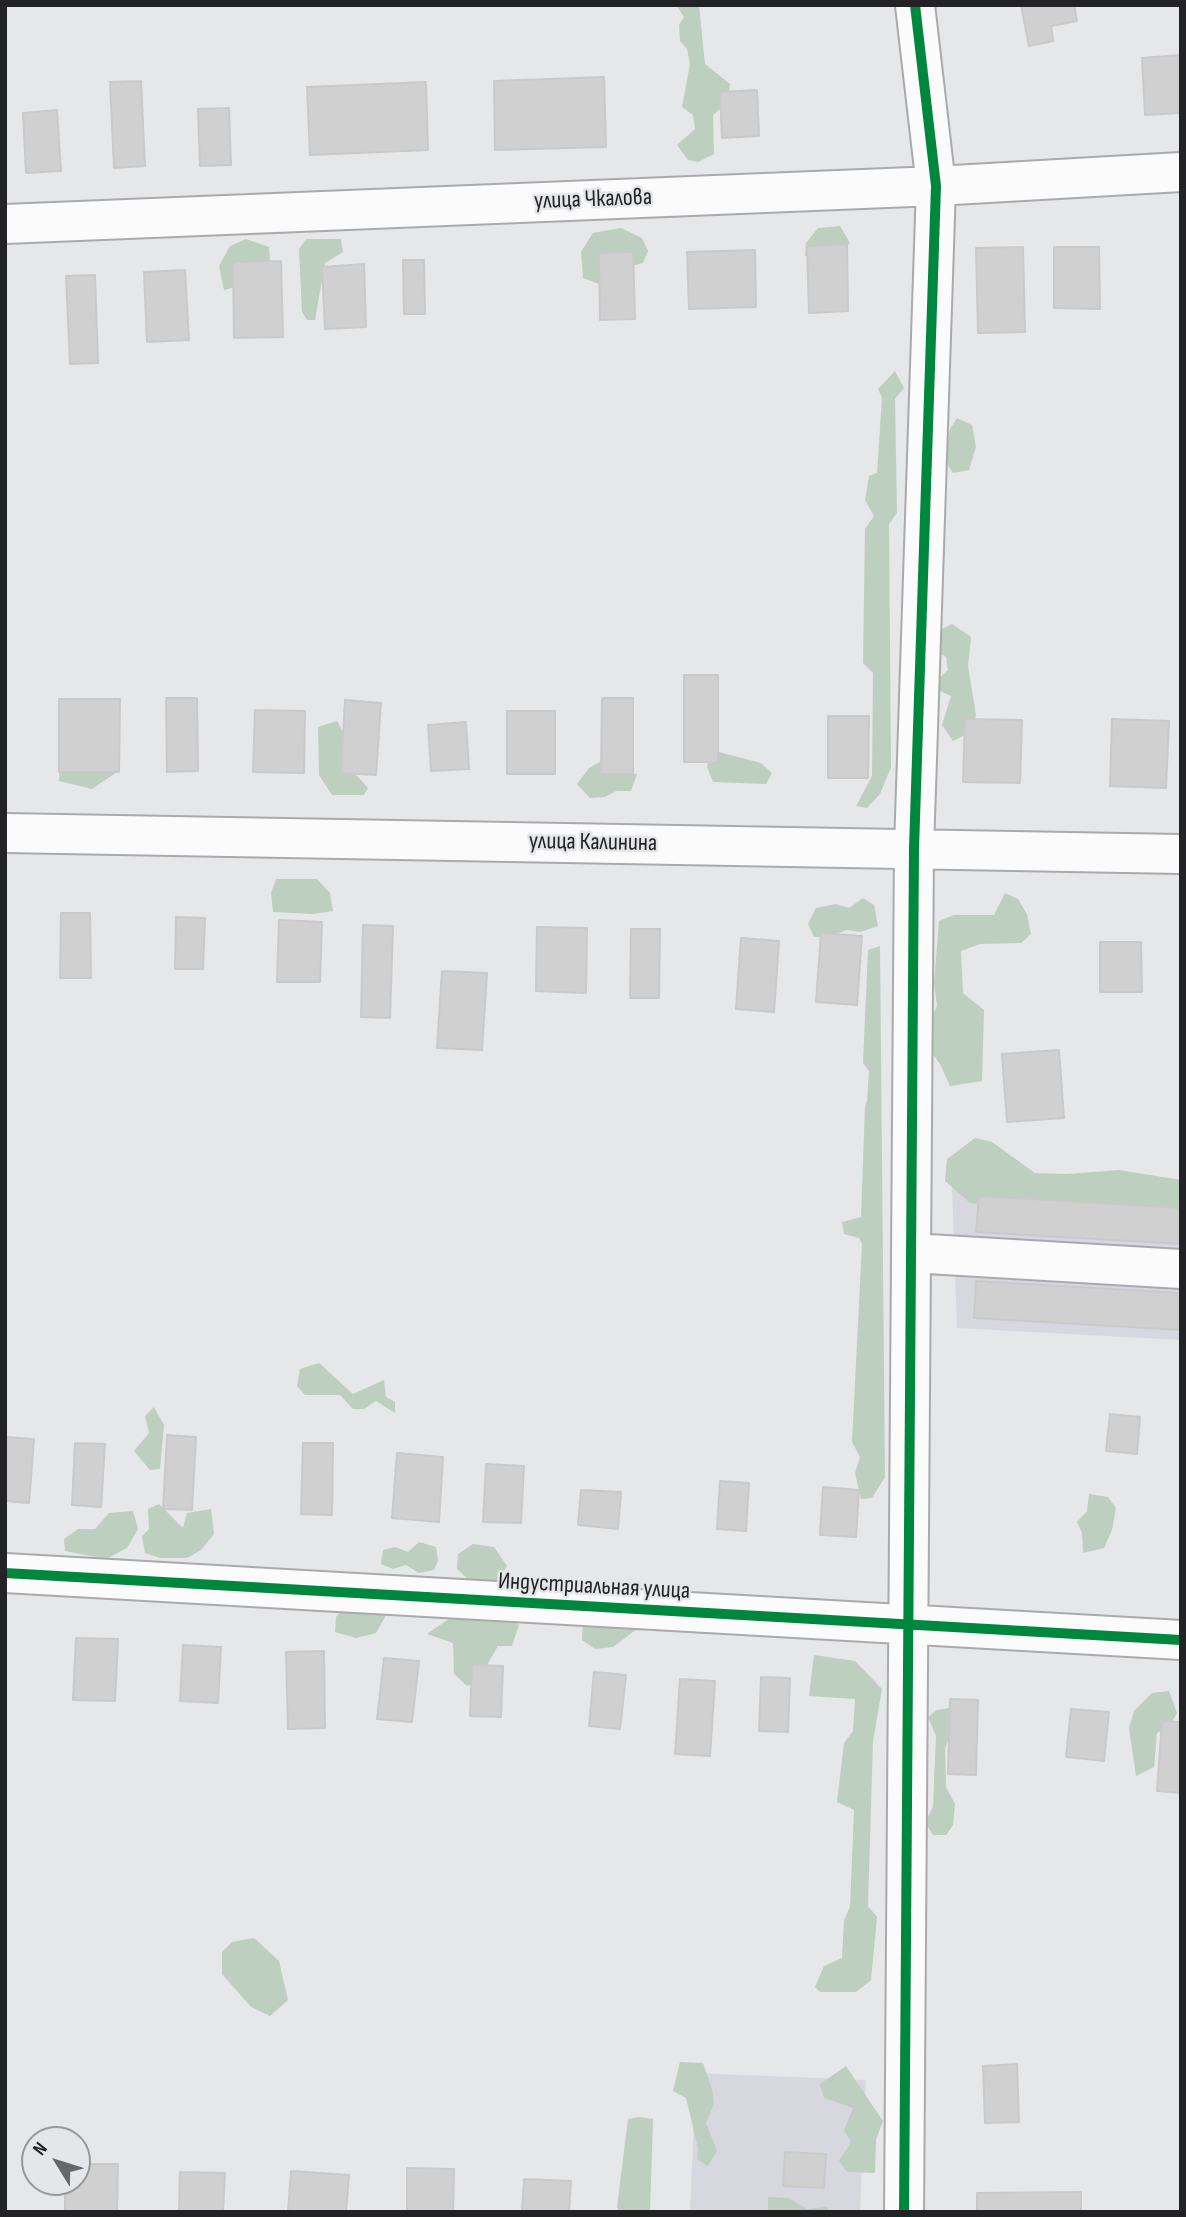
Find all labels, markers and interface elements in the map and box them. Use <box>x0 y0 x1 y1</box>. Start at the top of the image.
street label: улица Чкалова <box>533 184 653 216</box>
street label: улица Калинина <box>529 827 657 859</box>
street label: Индустриальная улица <box>497 1568 691 1606</box>
north arrow <box>21 2126 91 2196</box>
text: N <box>28 2138 53 2160</box>

